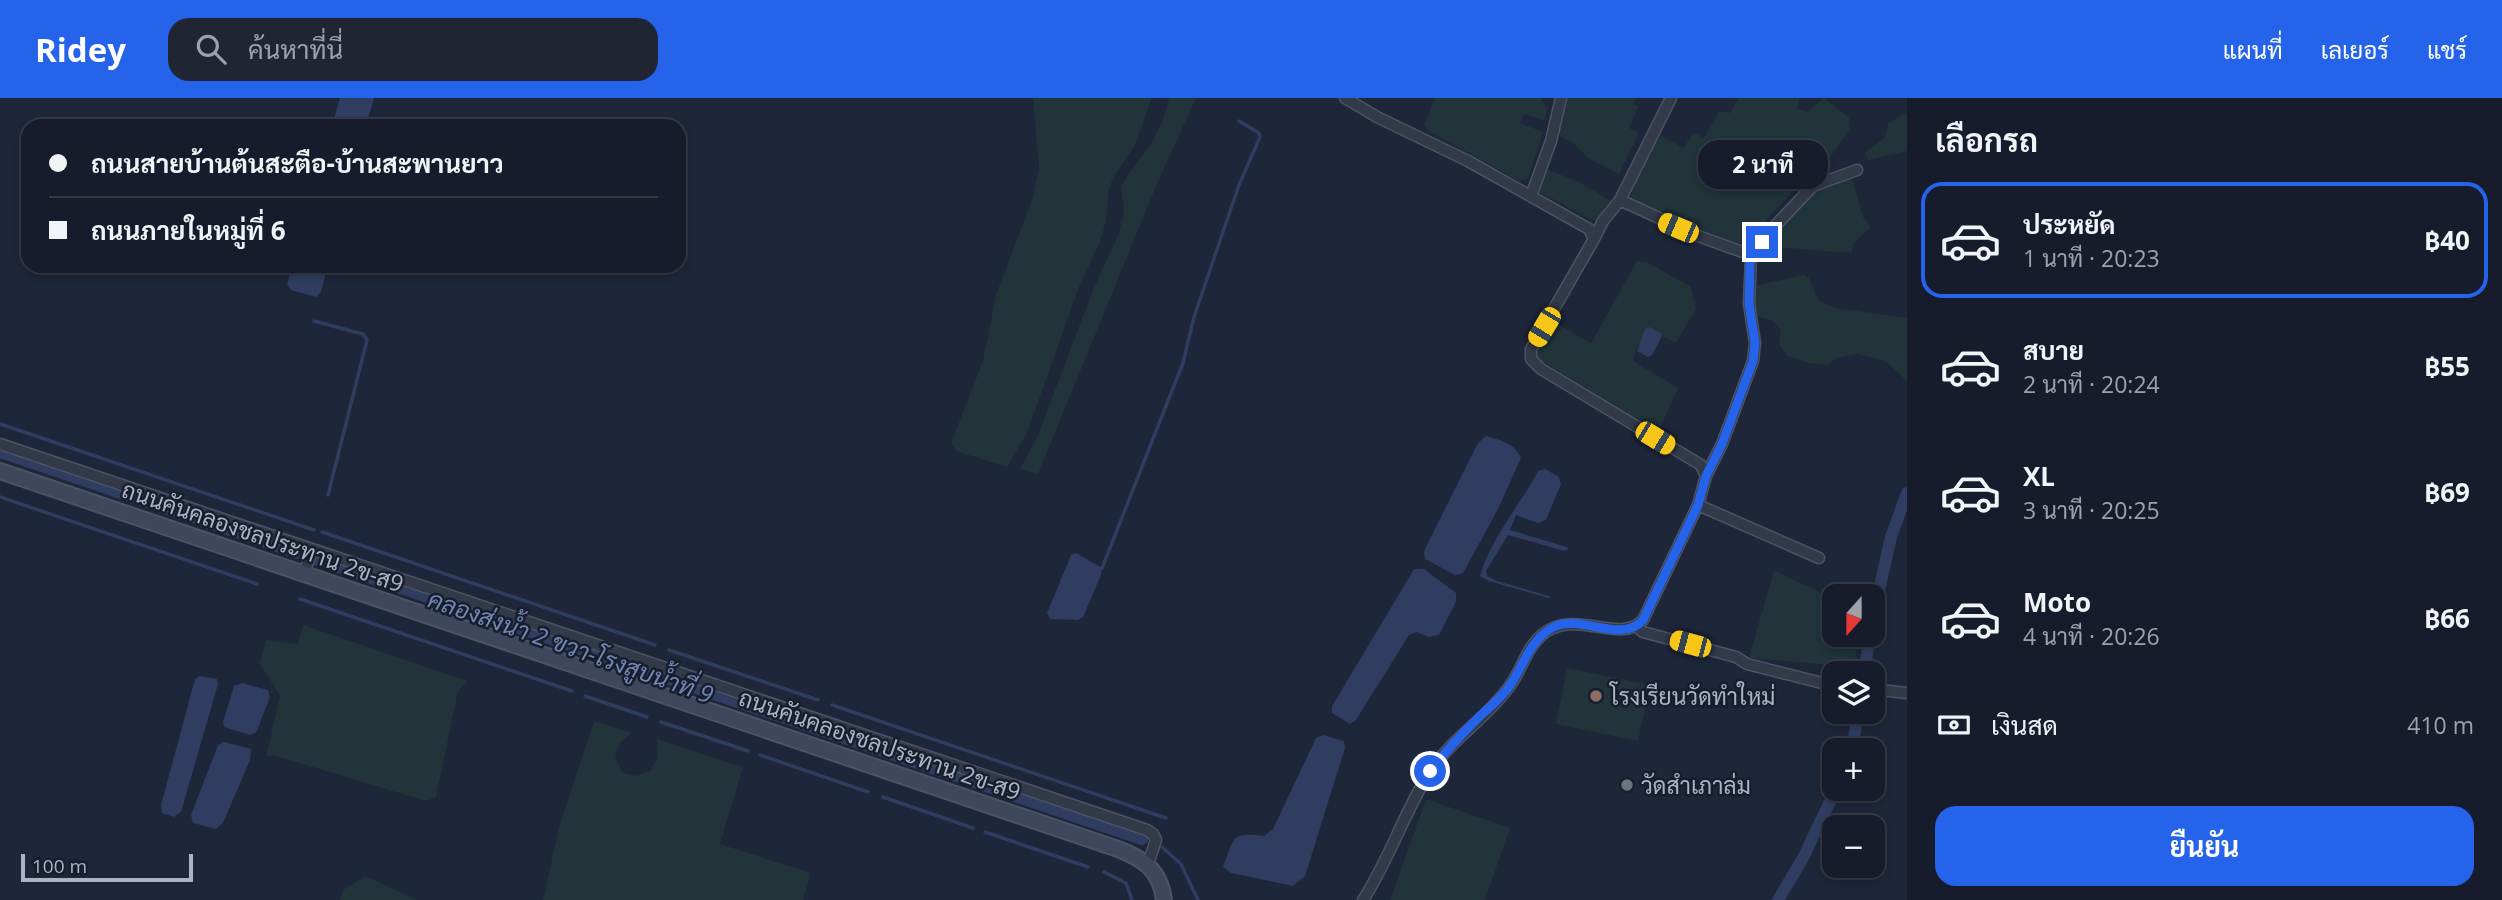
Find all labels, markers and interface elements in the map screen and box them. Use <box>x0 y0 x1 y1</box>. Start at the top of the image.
search box <box>168 18 658 81</box>
text: Ridey <box>35 27 126 72</box>
icon: search <box>192 30 230 68</box>
text: ค้นหาที่นี่ <box>248 31 343 67</box>
text: แผนที่ <box>2223 33 2283 66</box>
text: เลเยอร์ <box>2321 33 2389 66</box>
text: แชร์ <box>2427 33 2467 66</box>
text: เลือกรถ <box>1935 118 2038 161</box>
callout: 2 นาที <box>1697 141 1827 190</box>
text: ถนนสายบ้านต้นสะตือ-บ้านสะพานยาว <box>91 145 504 181</box>
text: 2 นาที <box>1732 148 1794 180</box>
text: ประหยัด <box>2023 206 2116 242</box>
icon: car <box>1939 209 2002 272</box>
car <box>1655 210 1702 246</box>
text: ถนนภายในหมู่ที่ 6 <box>91 212 286 248</box>
text: ฿40 <box>2425 222 2470 258</box>
route end <box>1746 226 1778 258</box>
text: 1 นาที · 20:23 <box>2023 242 2160 274</box>
car <box>1525 304 1564 350</box>
text: สบาย <box>2023 332 2084 368</box>
icon: car <box>1939 335 2002 398</box>
text: ฿55 <box>2425 348 2470 384</box>
text: 2 นาที · 20:24 <box>2023 368 2160 400</box>
car <box>1632 418 1679 458</box>
text: XL <box>2023 458 2055 494</box>
icon: car <box>1939 461 2002 524</box>
street label: ถนนคันคลองชลประทาน 2ข-ส9 <box>118 473 408 599</box>
text: ฿69 <box>2425 474 2470 510</box>
text: 3 นาที · 20:25 <box>2023 494 2160 526</box>
water label: คลองส่งน้ำ 2 ขวา-โรงสูบน้ำที่ 9 <box>423 579 719 712</box>
north arrow <box>1822 584 1885 648</box>
map controls <box>1822 584 1885 878</box>
text: Moto <box>2023 584 2091 620</box>
icon: car <box>1939 587 2002 650</box>
text: ฿66 <box>2425 600 2470 636</box>
text: 4 นาที · 20:26 <box>2023 620 2160 652</box>
car <box>1667 628 1714 660</box>
button: layers <box>1822 661 1885 724</box>
place label: โรงเรียนวัดทำใหม่ <box>1608 680 1775 712</box>
street label: ถนนคันคลองชลประทาน 2ข-ส9 <box>735 681 1025 807</box>
marker: โรงเรียนวัดทำใหม่ <box>1588 688 1604 704</box>
icon: cash <box>1935 706 1973 744</box>
text: เงินสด <box>1991 707 2058 743</box>
text: 410 m <box>2407 709 2474 741</box>
button: + <box>1822 738 1885 801</box>
route start <box>1414 755 1446 787</box>
place label: วัดสำเภาล่ม <box>1641 769 1751 801</box>
marker: วัดสำเภาล่ม <box>1619 777 1635 793</box>
button: ยืนยัน <box>1935 806 2474 886</box>
button: − <box>1822 815 1885 878</box>
scale bar <box>21 851 192 883</box>
text: 100 m <box>32 853 87 879</box>

